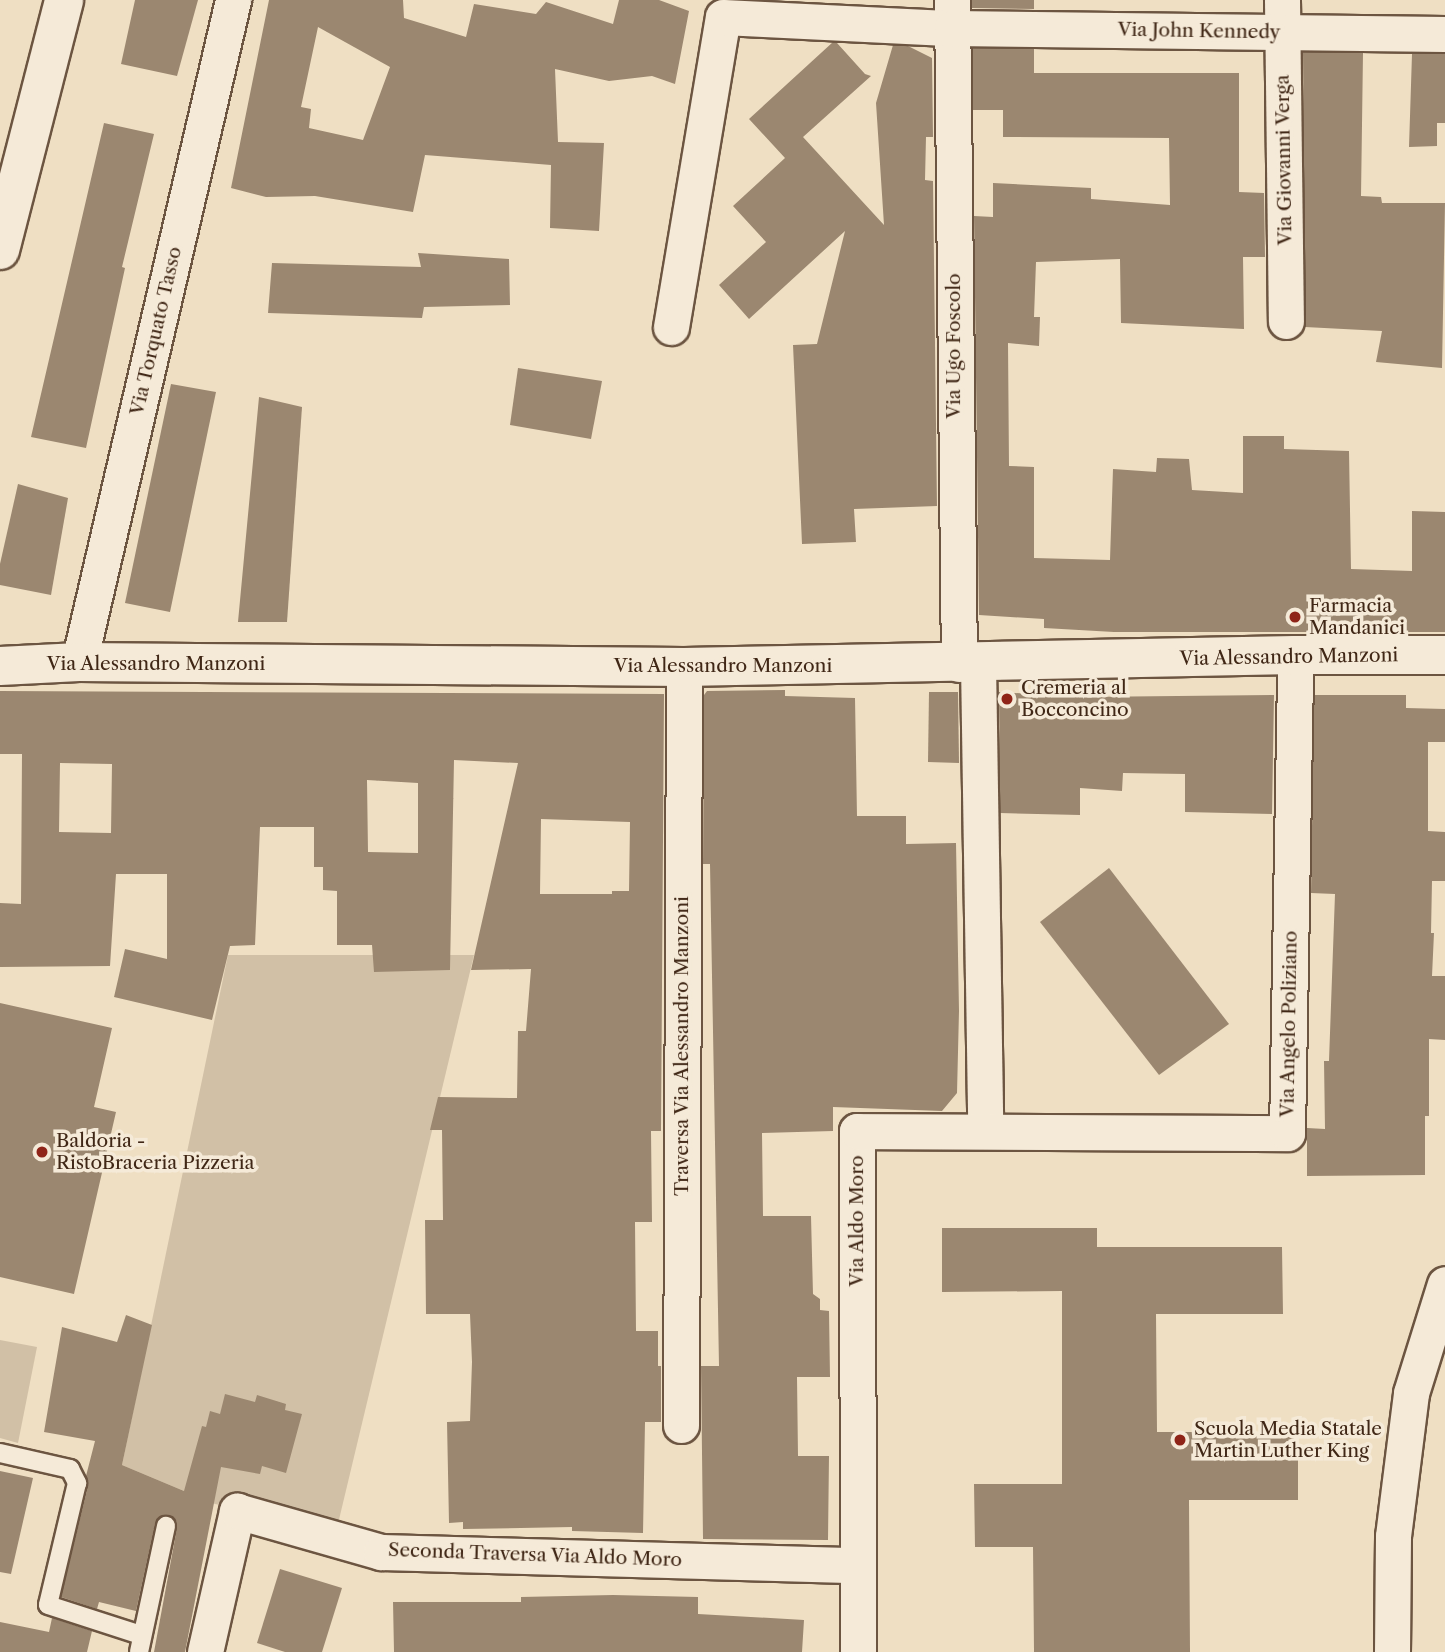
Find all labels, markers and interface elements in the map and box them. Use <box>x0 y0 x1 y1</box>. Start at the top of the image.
street label: Via John Kennedy <box>1117 18 1281 44</box>
street label: Via Giovanni Verga <box>1271 74 1297 246</box>
street label: Via Torquato Tasso <box>125 244 187 418</box>
street label: Via Ugo Foscolo <box>943 273 965 419</box>
place label: Farmacia Mandanici <box>1309 595 1405 639</box>
marker: Farmacia Mandanici <box>1287 609 1303 625</box>
street label: Via Alessandro Manzoni <box>1179 644 1399 670</box>
street label: Via Alessandro Manzoni <box>46 653 266 675</box>
street label: Via Alessandro Manzoni <box>613 655 833 677</box>
place label: Cremeria al Bocconcino <box>1021 677 1129 721</box>
marker: Cremeria al Bocconcino <box>999 691 1015 707</box>
street label: Traversa Via Alessandro Manzoni <box>671 895 693 1197</box>
street label: Via Angelo Poliziano <box>1276 930 1302 1118</box>
place label: Baldoria - RistoBraceria Pizzeria <box>56 1130 255 1174</box>
marker: Baldoria - RistoBraceria Pizzeria <box>34 1144 50 1160</box>
street label: Via Aldo Moro <box>846 1155 868 1287</box>
place label: Scuola Media Statale Martin Luther King <box>1194 1418 1382 1462</box>
marker: Scuola Media Statale Martin Luther King <box>1172 1432 1188 1448</box>
street label: Seconda Traversa Via Aldo Moro <box>386 1538 684 1572</box>

